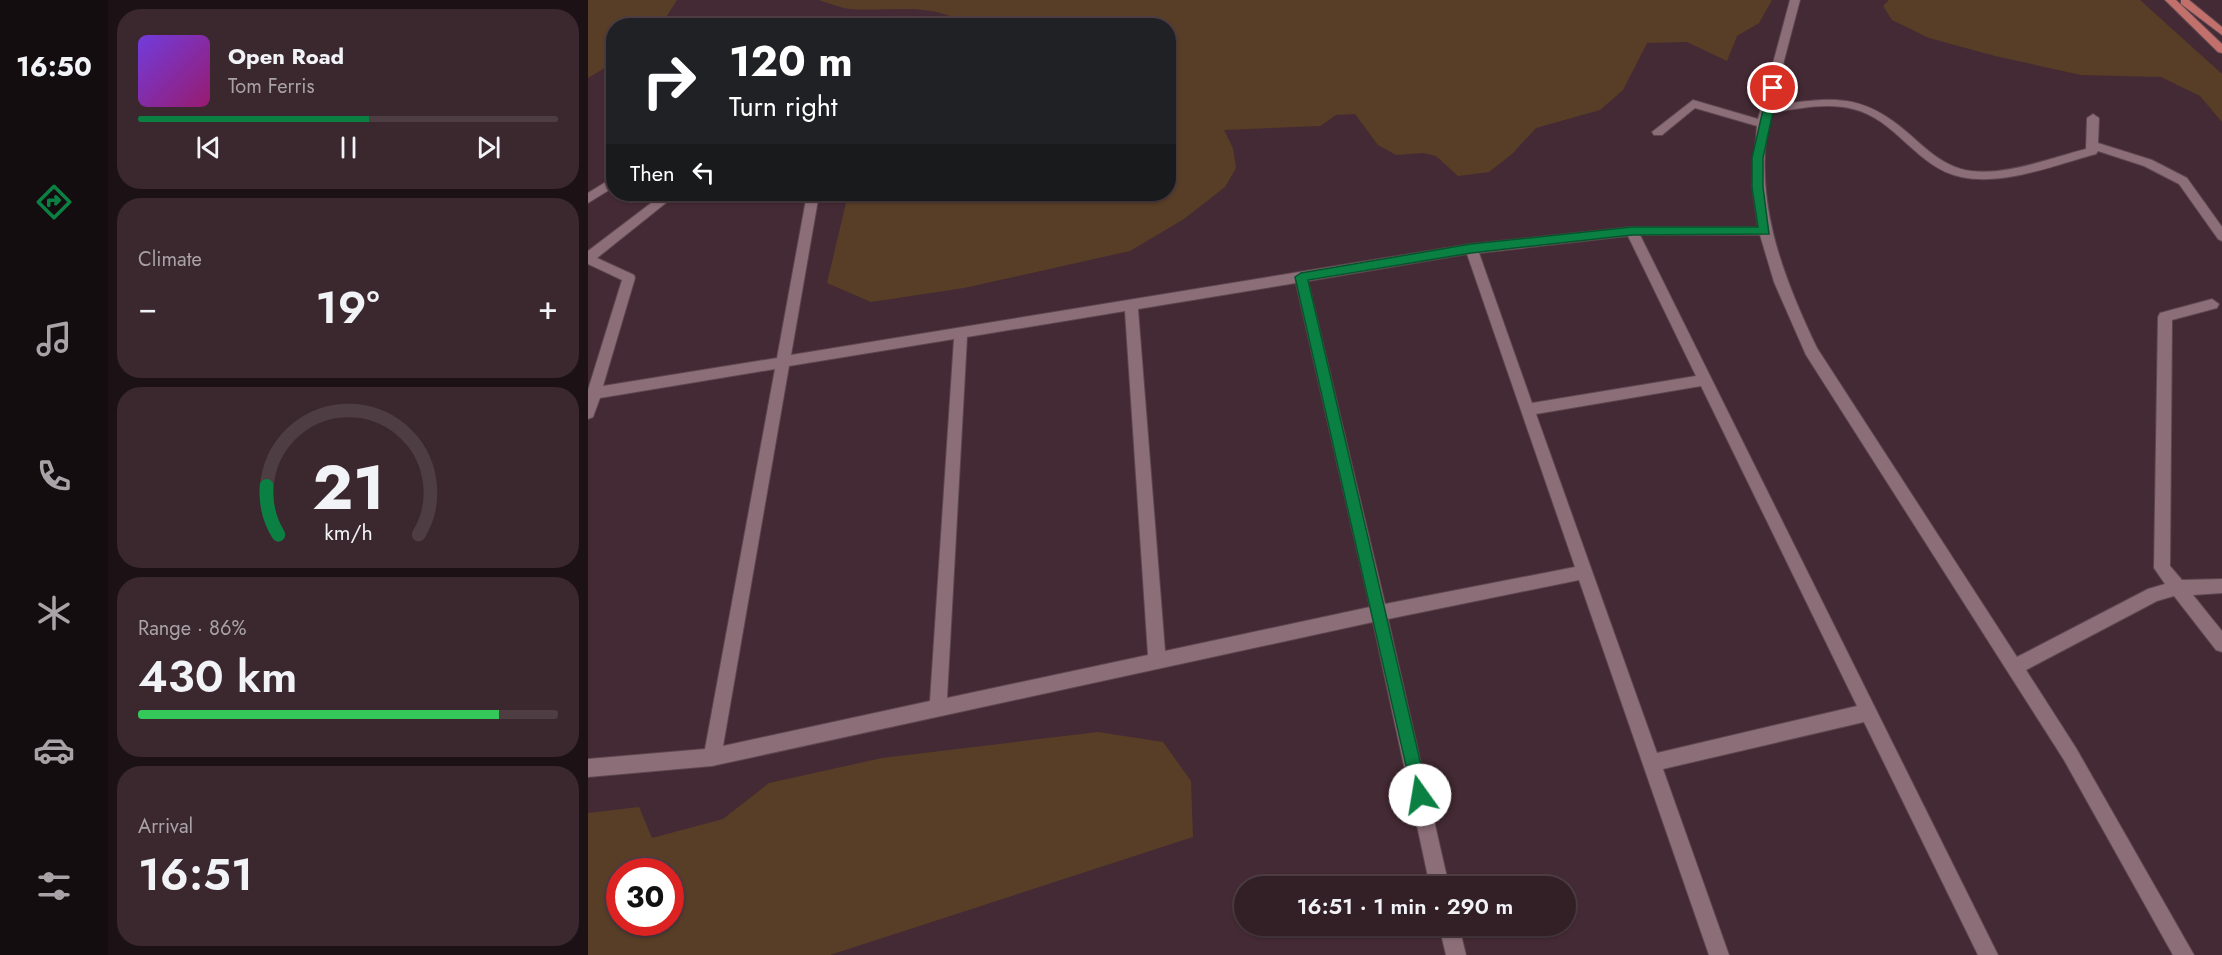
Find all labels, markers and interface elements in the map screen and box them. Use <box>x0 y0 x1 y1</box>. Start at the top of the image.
text: 120 m <box>729 31 853 92</box>
text: Open Road <box>228 40 344 72</box>
icon: right <box>630 42 708 120</box>
text: 16:50 <box>16 47 92 86</box>
pin <box>1747 62 1798 113</box>
icon: arrive <box>1756 71 1789 104</box>
text: Tom Ferris <box>228 72 315 101</box>
text: Turn right <box>729 87 837 126</box>
icon: previous <box>192 131 225 164</box>
icon: pause <box>332 131 365 164</box>
icon: next <box>472 131 505 164</box>
icon: left <box>687 156 720 189</box>
text: Then <box>630 157 675 189</box>
icon: directions <box>33 181 75 223</box>
text: Climate <box>138 245 202 274</box>
text: 19° <box>316 275 380 340</box>
text: − <box>138 284 157 331</box>
text: + <box>538 284 558 331</box>
icon: music <box>33 318 75 360</box>
text: 21 <box>312 442 384 532</box>
icon: phone <box>33 455 75 497</box>
text: km/h <box>324 517 372 548</box>
icon: climate <box>33 592 75 634</box>
text: Range · 86% <box>138 614 246 643</box>
text: 430 km <box>138 644 297 709</box>
icon: car <box>33 729 75 771</box>
position arrow <box>1388 763 1452 827</box>
text: Arrival <box>138 812 193 841</box>
text: 16:51 <box>138 842 253 907</box>
speed limit sign: 30 <box>606 858 684 936</box>
icon: filters <box>33 865 75 907</box>
text: 16:51 · 1 min · 290 m <box>1297 890 1513 922</box>

